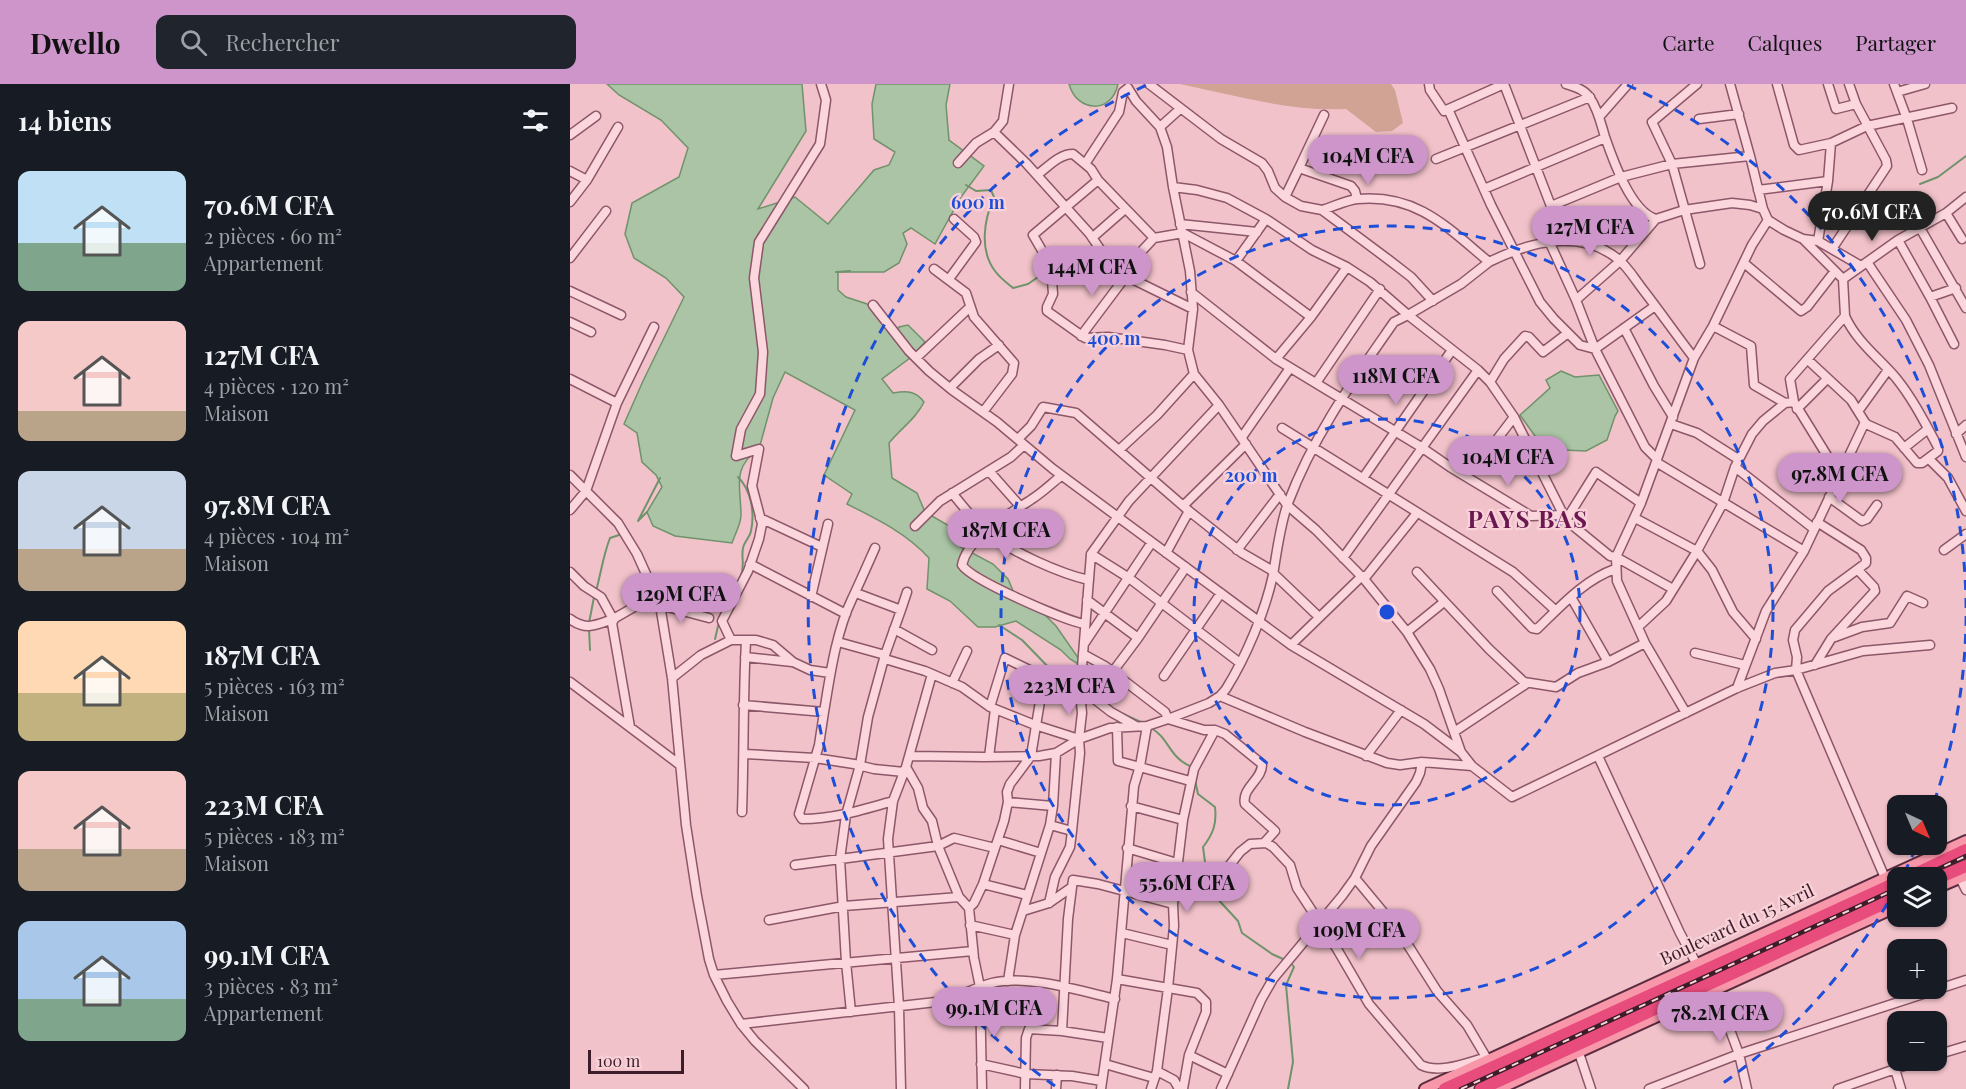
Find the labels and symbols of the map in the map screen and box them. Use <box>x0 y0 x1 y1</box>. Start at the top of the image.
pin: 104M CFA <box>1306 135 1430 186</box>
text: 600 m <box>951 190 1006 214</box>
pin: 70.6M CFA <box>1803 191 1941 242</box>
pin: 127M CFA <box>1528 206 1652 257</box>
pin: 144M CFA <box>1030 246 1154 297</box>
text: 400 m <box>1087 326 1141 350</box>
pin: 118M CFA <box>1334 355 1458 406</box>
pin: 104M CFA <box>1446 436 1570 487</box>
pin: 97.8M CFA <box>1771 453 1909 504</box>
text: 200 m <box>1224 463 1278 487</box>
district label: PAYS BAS <box>1467 502 1589 534</box>
pin: 187M CFA <box>944 509 1068 560</box>
pin: 129M CFA <box>619 573 743 624</box>
centre of rings <box>1377 602 1397 622</box>
pin: 223M CFA <box>1007 665 1131 716</box>
north arrow <box>1887 795 1947 855</box>
pin: 55.6M CFA <box>1118 862 1256 913</box>
street label: Boulevard du 15 Avril <box>1656 878 1817 970</box>
pin: 109M CFA <box>1297 909 1421 960</box>
pin: 99.1M CFA <box>925 987 1063 1038</box>
pin: 78.2M CFA <box>1651 992 1789 1043</box>
scale bar <box>588 1047 684 1074</box>

